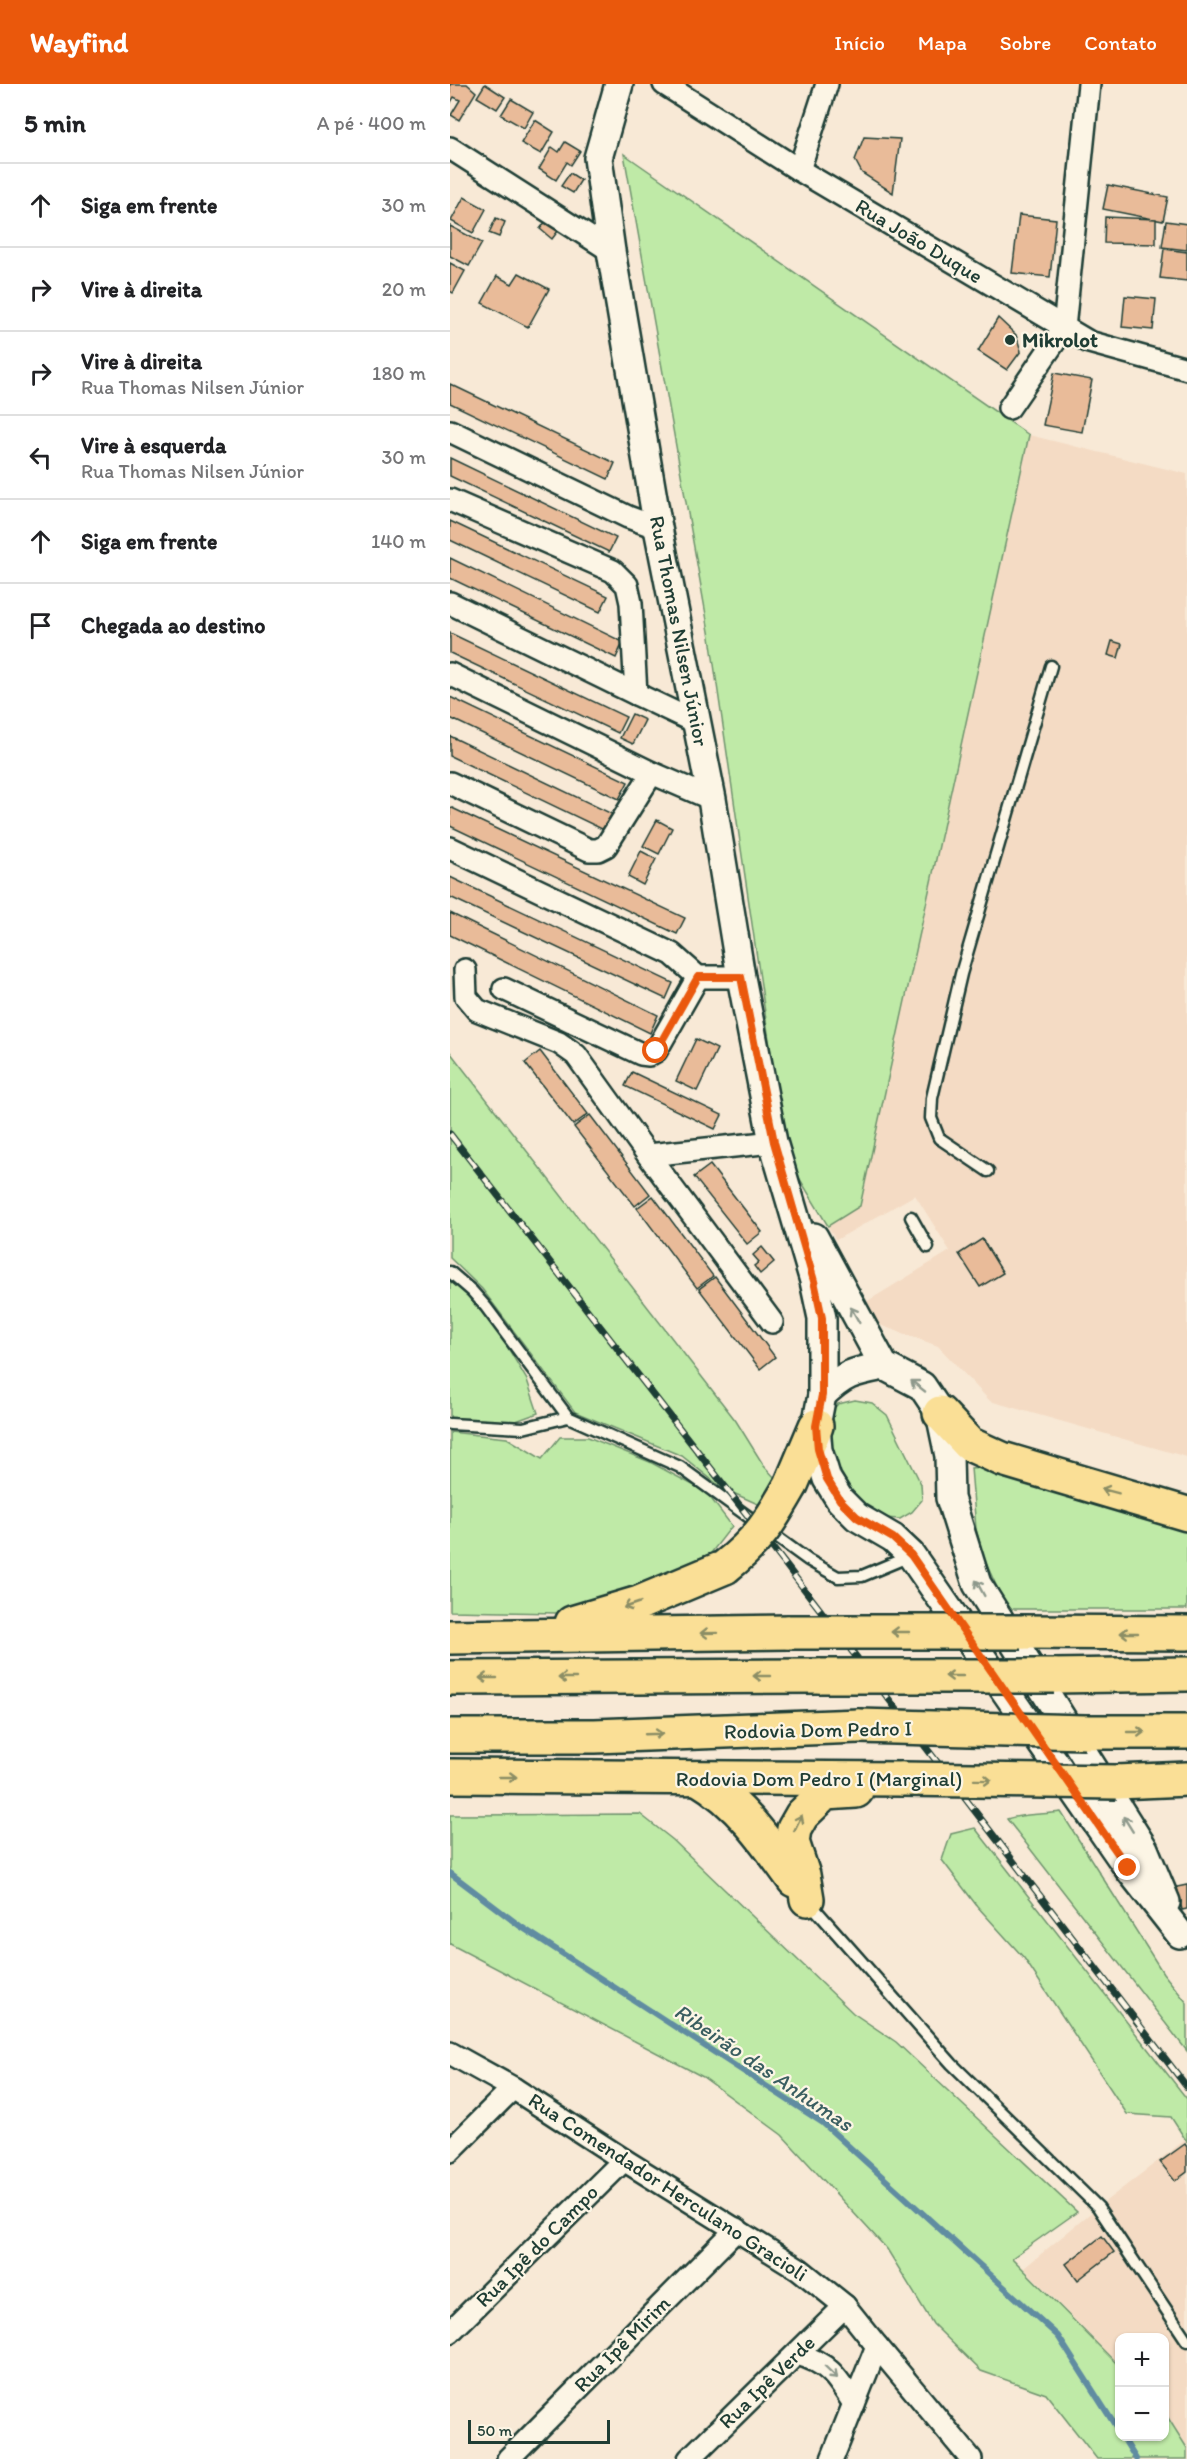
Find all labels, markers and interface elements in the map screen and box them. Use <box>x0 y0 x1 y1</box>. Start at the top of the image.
text: Wayfind <box>30 25 128 59</box>
text: Início <box>834 30 885 55</box>
text: Mapa <box>918 30 967 55</box>
text: Sobre <box>1000 30 1051 55</box>
text: Contato <box>1084 30 1157 55</box>
text: 5 min <box>24 107 86 139</box>
text: A pé · 400 m <box>317 111 426 135</box>
icon: ahead <box>24 189 57 222</box>
text: Siga em frente <box>81 192 217 219</box>
text: 30 m <box>381 193 426 217</box>
street label: Rua João Duque <box>851 193 987 288</box>
icon: right <box>24 273 57 306</box>
text: Vire à direita <box>81 276 202 303</box>
text: 20 m <box>382 277 426 301</box>
place label: Mikrolot <box>1022 327 1098 352</box>
marker: Mikrolot <box>1003 333 1017 347</box>
text: Vire à direita <box>81 348 202 375</box>
icon: right <box>24 357 57 390</box>
text: 180 m <box>372 361 426 385</box>
text: Rua Thomas Nilsen Júnior <box>81 375 304 399</box>
text: Vire à esquerda <box>81 432 226 459</box>
icon: left <box>24 441 57 474</box>
text: 30 m <box>381 445 426 469</box>
text: Rua Thomas Nilsen Júnior <box>81 459 304 483</box>
street label: Rua Thomas Nilsen Júnior <box>645 514 714 748</box>
icon: ahead <box>24 525 57 558</box>
text: Siga em frente <box>81 528 217 555</box>
text: 140 m <box>371 529 426 553</box>
icon: arrive <box>24 609 57 642</box>
text: Chegada ao destino <box>81 612 265 639</box>
route start <box>642 1037 668 1063</box>
one-way arrow <box>849 1307 860 1325</box>
one-way arrow <box>910 1380 926 1393</box>
one-way arrow <box>1101 1485 1120 1497</box>
one-way arrow <box>974 1580 986 1597</box>
one-way arrow <box>623 1601 642 1612</box>
one-way arrow <box>891 1626 911 1638</box>
one-way arrow <box>700 1627 720 1639</box>
one-way arrow <box>1119 1627 1139 1639</box>
one-way arrow <box>753 1670 773 1682</box>
one-way arrow <box>944 1670 964 1682</box>
one-way arrow <box>478 1672 498 1684</box>
one-way arrow <box>558 1672 578 1684</box>
street label: Rodovia Dom Pedro I <box>724 1715 912 1744</box>
one-way arrow <box>1126 1726 1146 1738</box>
one-way arrow <box>643 1729 663 1740</box>
street label: Rodovia Dom Pedro I (Marginal) <box>676 1766 962 1791</box>
one-way arrow <box>498 1771 518 1783</box>
one-way arrow <box>972 1774 992 1786</box>
one-way arrow <box>793 1814 805 1832</box>
one-way arrow <box>1122 1816 1135 1833</box>
route end <box>1114 1854 1140 1880</box>
water label: Ribeirão das Anhumas <box>669 1998 859 2138</box>
street label: Rua Comendador Herculano Gracioli <box>524 2087 812 2286</box>
street label: Rua Ipê do Campo <box>470 2179 603 2312</box>
street label: Rua Ipê Mirim <box>568 2290 675 2397</box>
street label: Rua Ipê Verde <box>713 2330 820 2434</box>
map controls <box>1115 2333 1169 2441</box>
button: + <box>1115 2333 1169 2387</box>
one-way arrow <box>823 2365 838 2379</box>
button: − <box>1115 2387 1169 2441</box>
scale bar <box>468 2417 610 2444</box>
text: 50 m <box>477 2421 512 2440</box>

